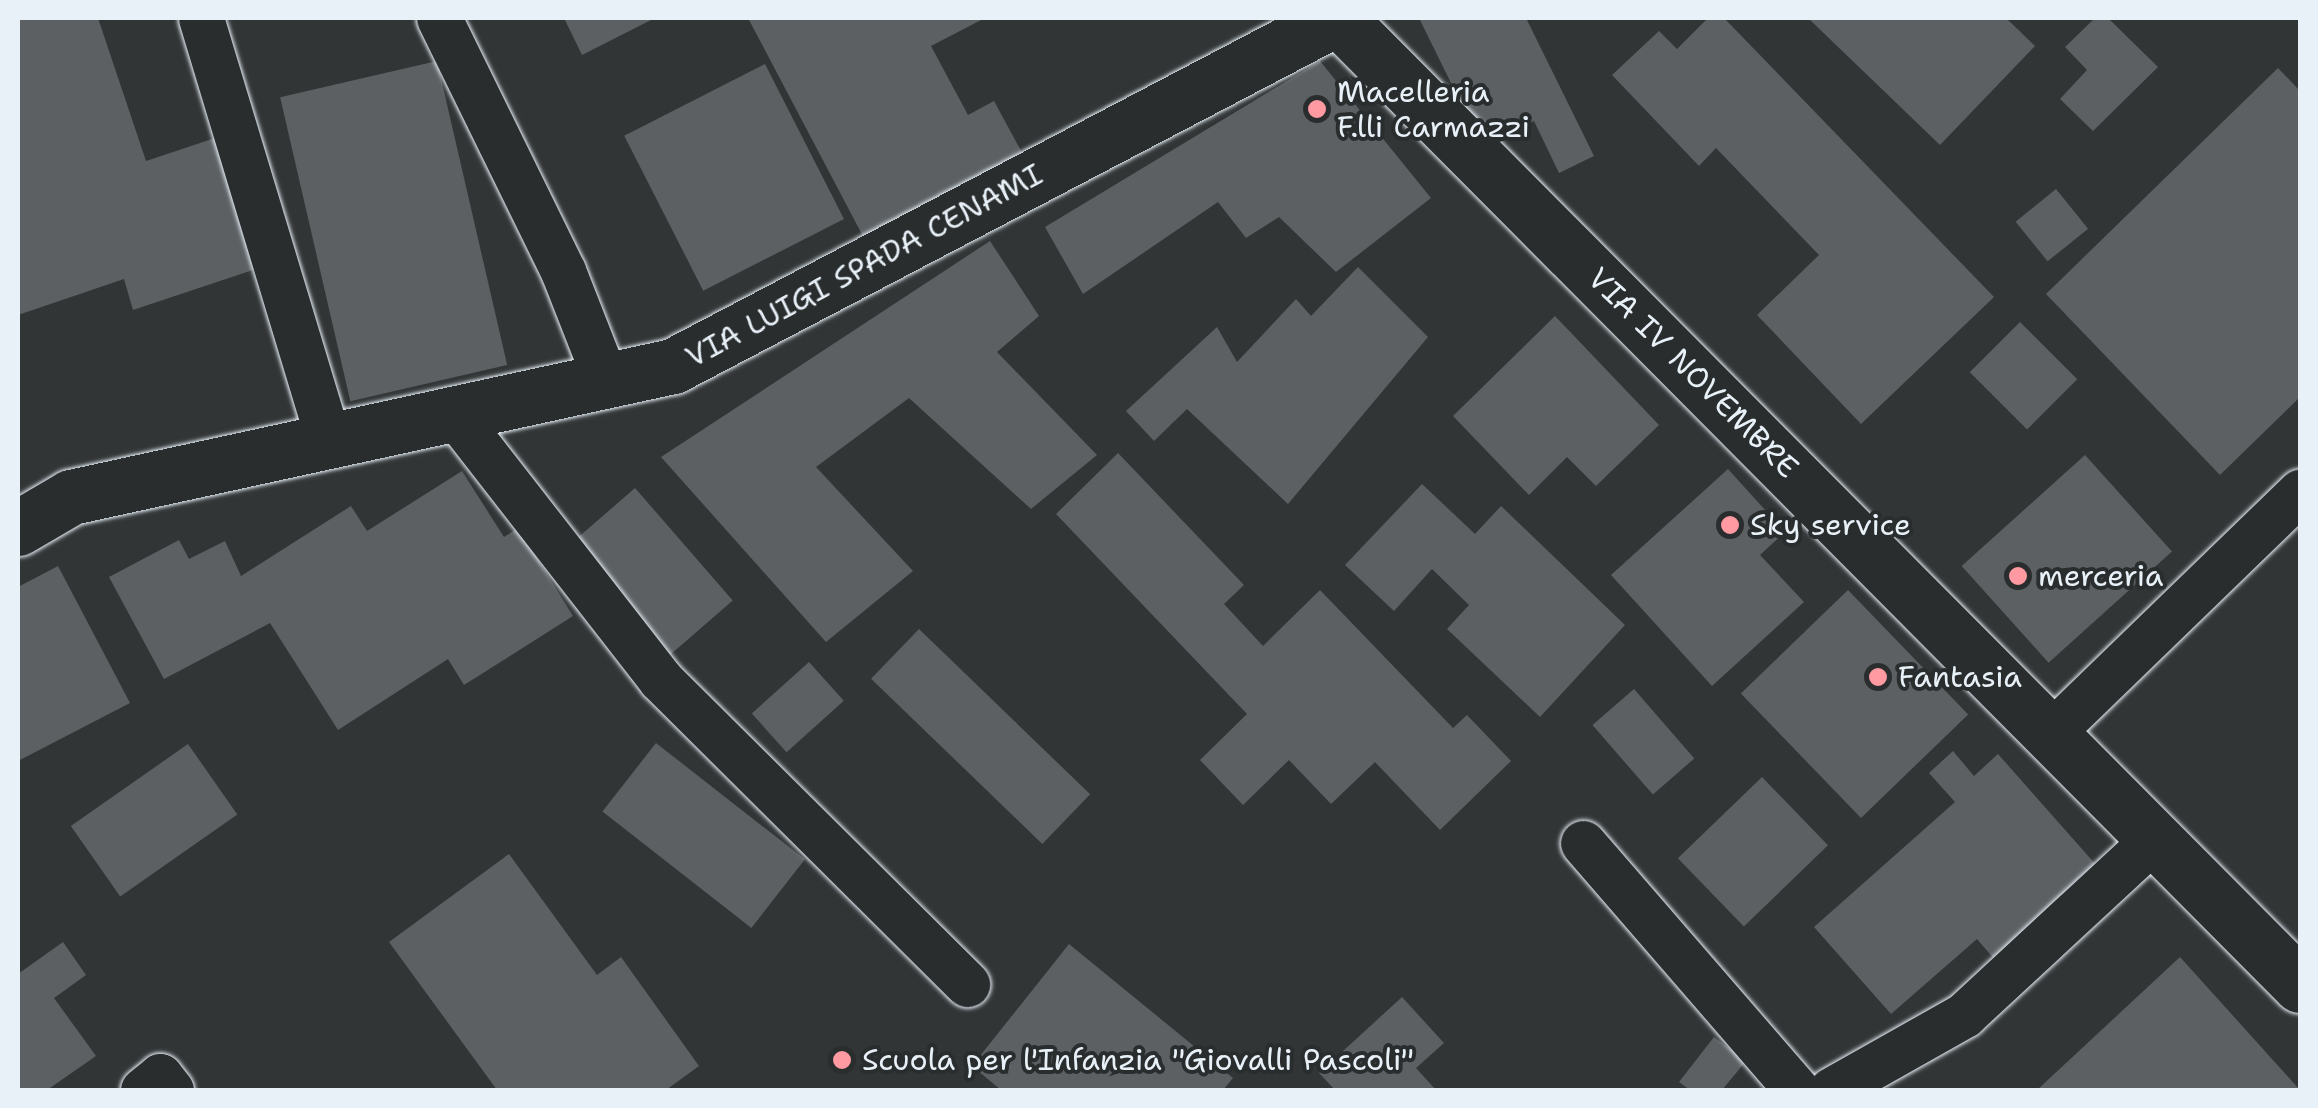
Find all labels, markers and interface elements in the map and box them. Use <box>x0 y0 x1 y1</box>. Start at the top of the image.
place label: Macelleria F.lli Carmazzi <box>1337 74 1530 144</box>
marker: Macelleria F.lli Carmazzi <box>1306 98 1328 120</box>
street label: VIA LUIGI SPADA CENAMI <box>680 157 1048 375</box>
street label: VIA IV NOVEMBRE <box>1580 260 1806 486</box>
place label: Sky service <box>1750 507 1911 543</box>
marker: Sky service <box>1719 514 1741 536</box>
place label: merceria <box>2038 558 2163 594</box>
marker: merceria <box>2007 565 2029 587</box>
place label: Fantasia <box>1898 659 2022 695</box>
marker: Fantasia <box>1867 666 1889 688</box>
place label: Scuola per l'Infanzia "Giovalli Pascoli" <box>862 1042 1414 1078</box>
marker: Scuola per l'Infanzia "Giovalli Pascoli" <box>831 1049 853 1071</box>

